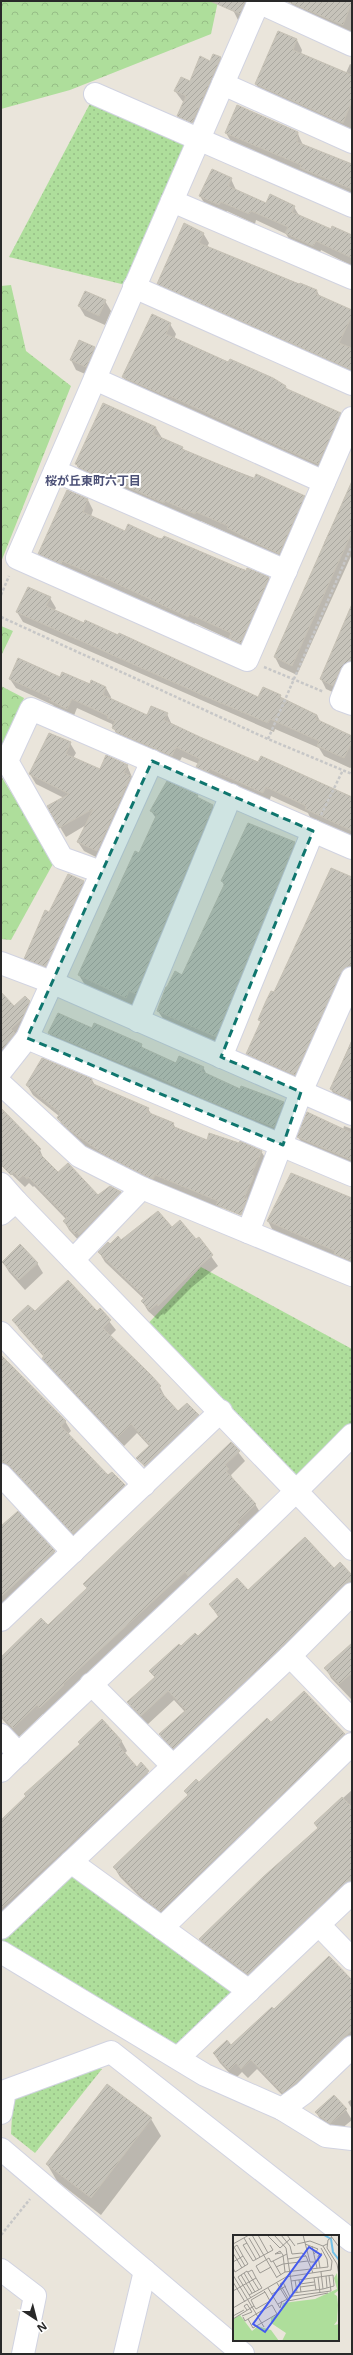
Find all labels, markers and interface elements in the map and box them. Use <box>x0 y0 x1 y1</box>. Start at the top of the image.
district label: 桜が丘東町六丁目 <box>45 472 141 489</box>
inset map <box>233 2235 339 2341</box>
north arrow <box>16 2299 56 2339</box>
text: N <box>34 2319 50 2336</box>

